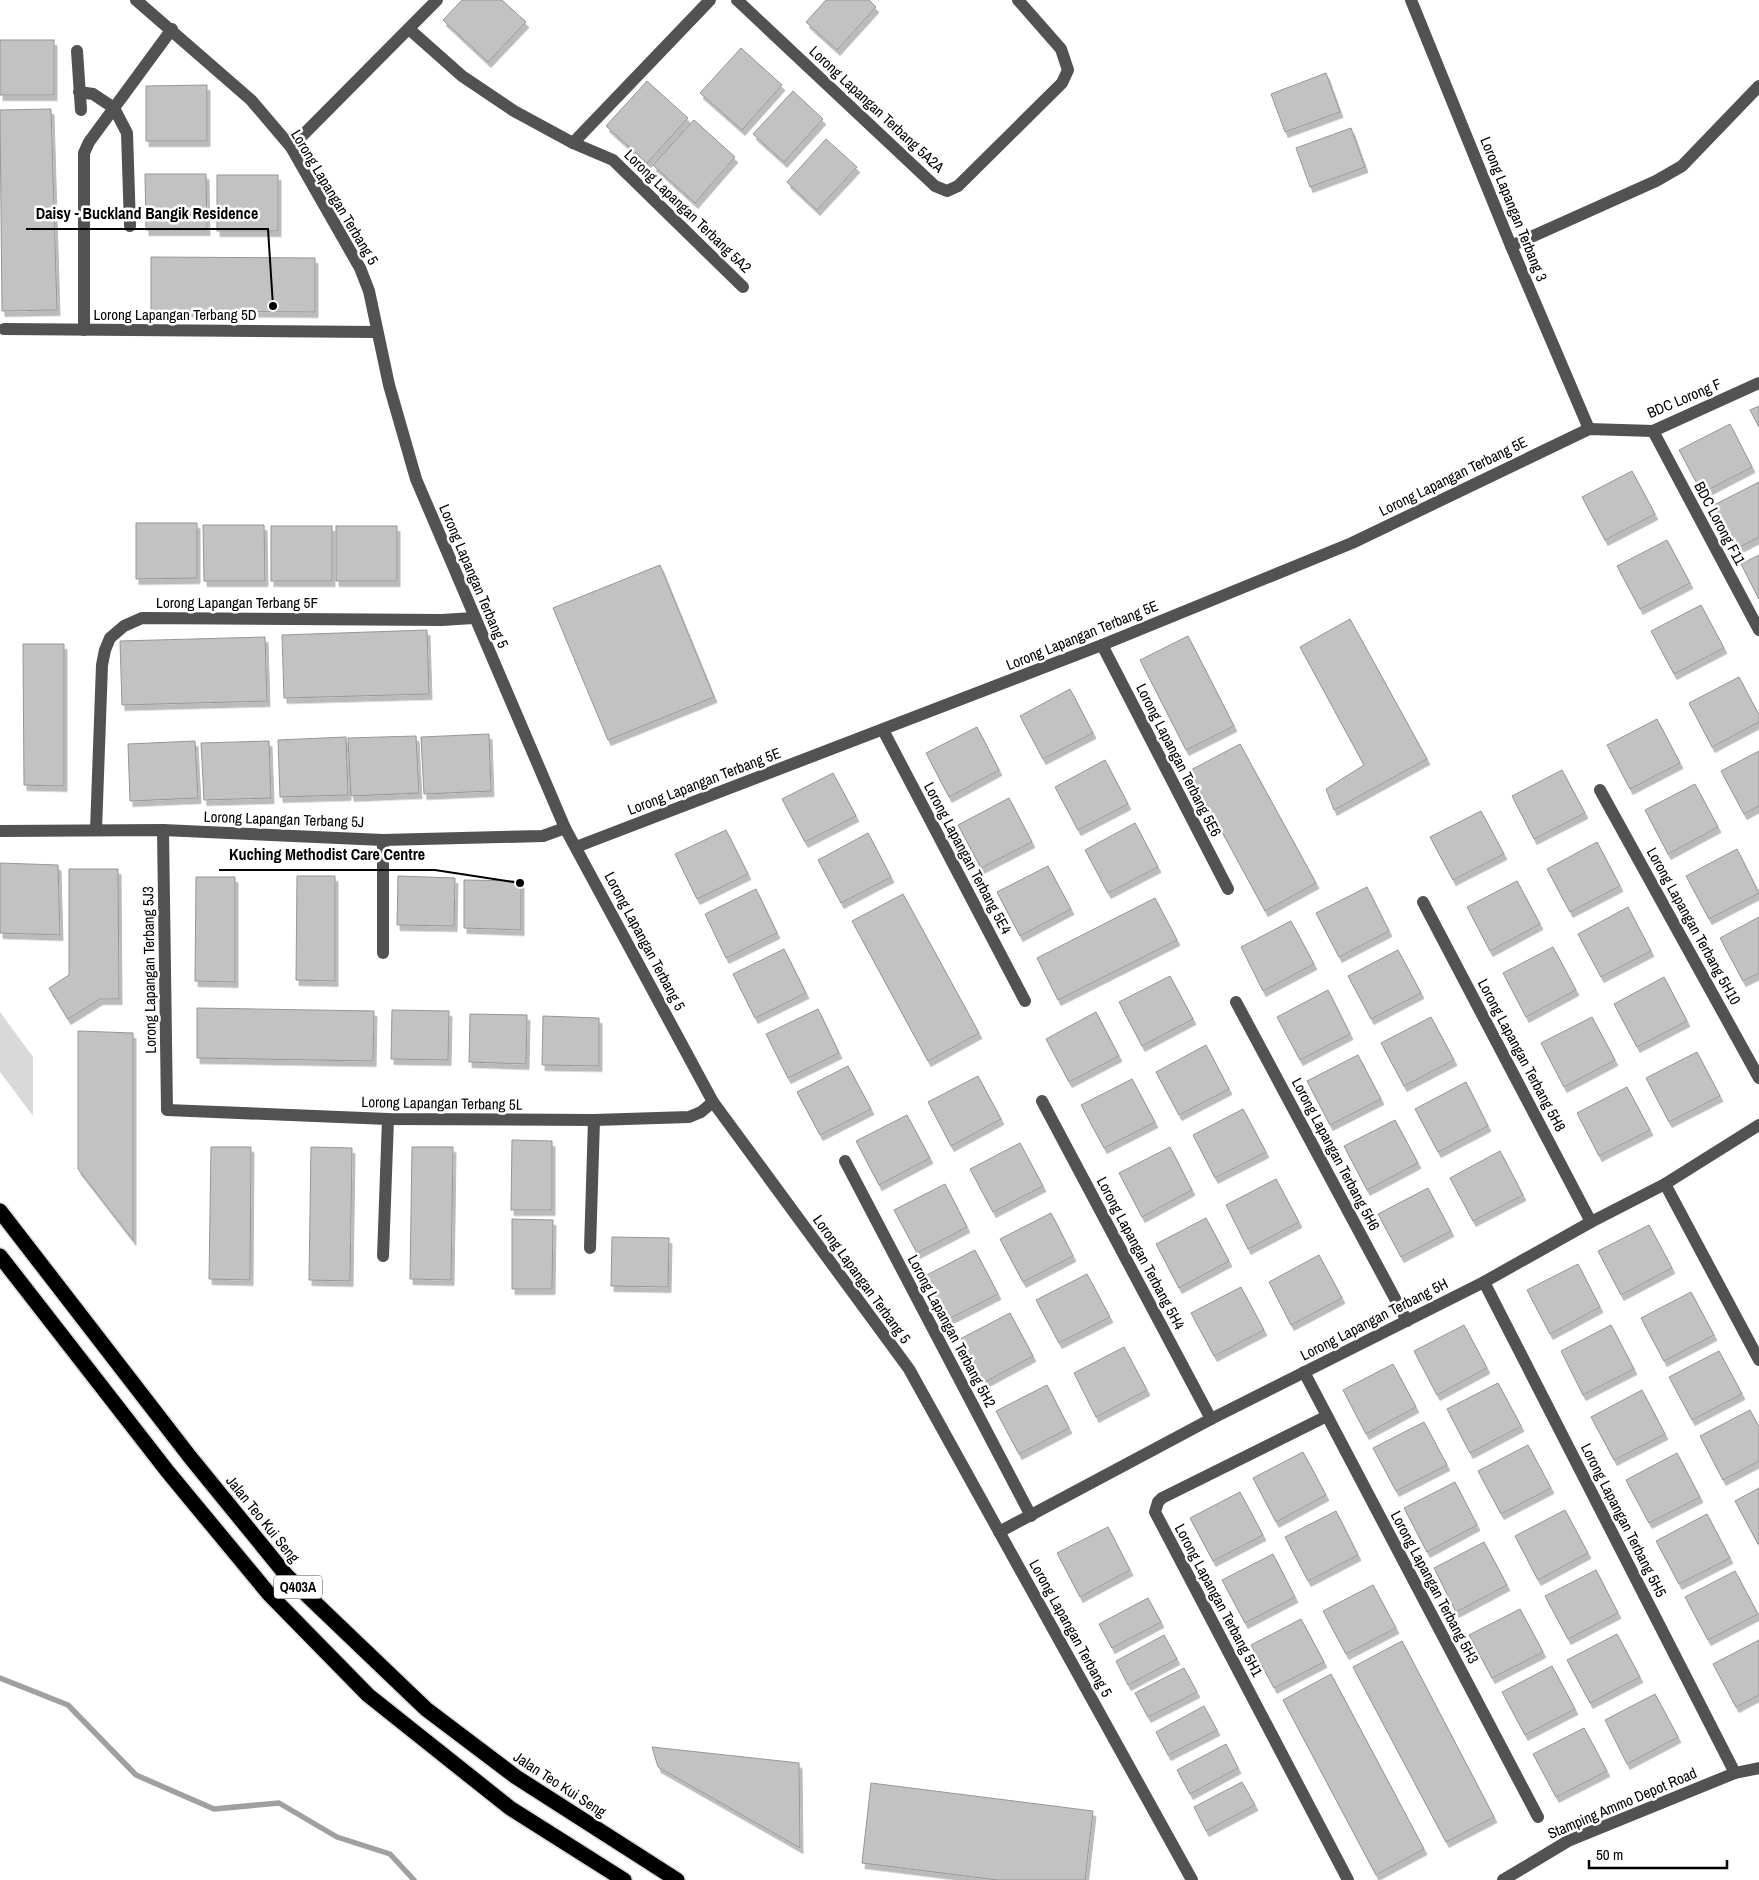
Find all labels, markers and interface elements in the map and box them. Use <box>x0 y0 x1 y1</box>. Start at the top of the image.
street label: Lorong Lapangan Terbang 5A2A <box>805 41 950 178</box>
street label: Lorong Lapangan Terbang 5 <box>286 125 384 269</box>
street label: Lorong Lapangan Terbang 3 <box>1475 134 1553 285</box>
street label: Lorong Lapangan Terbang 5A2 <box>620 145 756 277</box>
callout: Daisy - Buckland Bangik Residence <box>26 198 268 229</box>
text: Daisy - Buckland Bangik Residence <box>36 202 258 224</box>
street label: Lorong Lapangan Terbang 5D <box>93 304 257 325</box>
street label: BDC Lorong F <box>1644 373 1724 423</box>
street label: Lorong Lapangan Terbang 5E <box>1375 431 1531 521</box>
street label: BDC Lorong F11 <box>1689 478 1751 568</box>
street label: Lorong Lapangan Terbang 5 <box>434 501 514 651</box>
street label: Lorong Lapangan Terbang 5F <box>156 592 318 613</box>
street label: Lorong Lapangan Terbang 5E <box>1003 595 1161 675</box>
street label: Lorong Lapangan Terbang 5E6 <box>1131 680 1227 840</box>
street label: Lorong Lapangan Terbang 5E <box>624 742 784 820</box>
street label: Lorong Lapangan Terbang 5E4 <box>919 778 1017 938</box>
street label: Lorong Lapangan Terbang 5J <box>203 806 365 832</box>
callout: Kuching Methodist Care Centre <box>219 839 435 870</box>
text: Kuching Methodist Care Centre <box>229 843 425 865</box>
street label: Lorong Lapangan Terbang 5H10 <box>1642 844 1746 1009</box>
street label: Lorong Lapangan Terbang 5 <box>599 868 691 1014</box>
street label: Lorong Lapangan Terbang 5J3 <box>137 886 161 1054</box>
street label: Lorong Lapangan Terbang 5H8 <box>1473 975 1571 1135</box>
street label: Lorong Lapangan Terbang 5H6 <box>1287 1074 1385 1234</box>
street label: Lorong Lapangan Terbang 5L <box>361 1091 523 1115</box>
street label: Lorong Lapangan Terbang 5H4 <box>1092 1173 1190 1333</box>
street label: Lorong Lapangan Terbang 5 <box>808 1210 916 1348</box>
street label: Lorong Lapangan Terbang 5H2 <box>903 1251 1001 1411</box>
street label: Lorong Lapangan Terbang 5H <box>1297 1273 1451 1365</box>
street label: Lorong Lapangan Terbang 5H5 <box>1576 1439 1672 1601</box>
street label: Jalan Teo Kui Seng <box>221 1471 305 1567</box>
street label: Lorong Lapangan Terbang 5H3 <box>1386 1507 1484 1667</box>
street label: Lorong Lapangan Terbang 5H1 <box>1170 1520 1268 1680</box>
street label: Lorong Lapangan Terbang 5 <box>1024 1555 1118 1701</box>
road number: Q403A <box>274 1575 322 1598</box>
street label: Jalan Teo Kui Seng <box>510 1746 610 1822</box>
street label: Stamping Ammo Depot Road <box>1544 1762 1700 1844</box>
scale bar <box>1589 1838 1726 1870</box>
text: 50 m <box>1596 1844 1623 1865</box>

